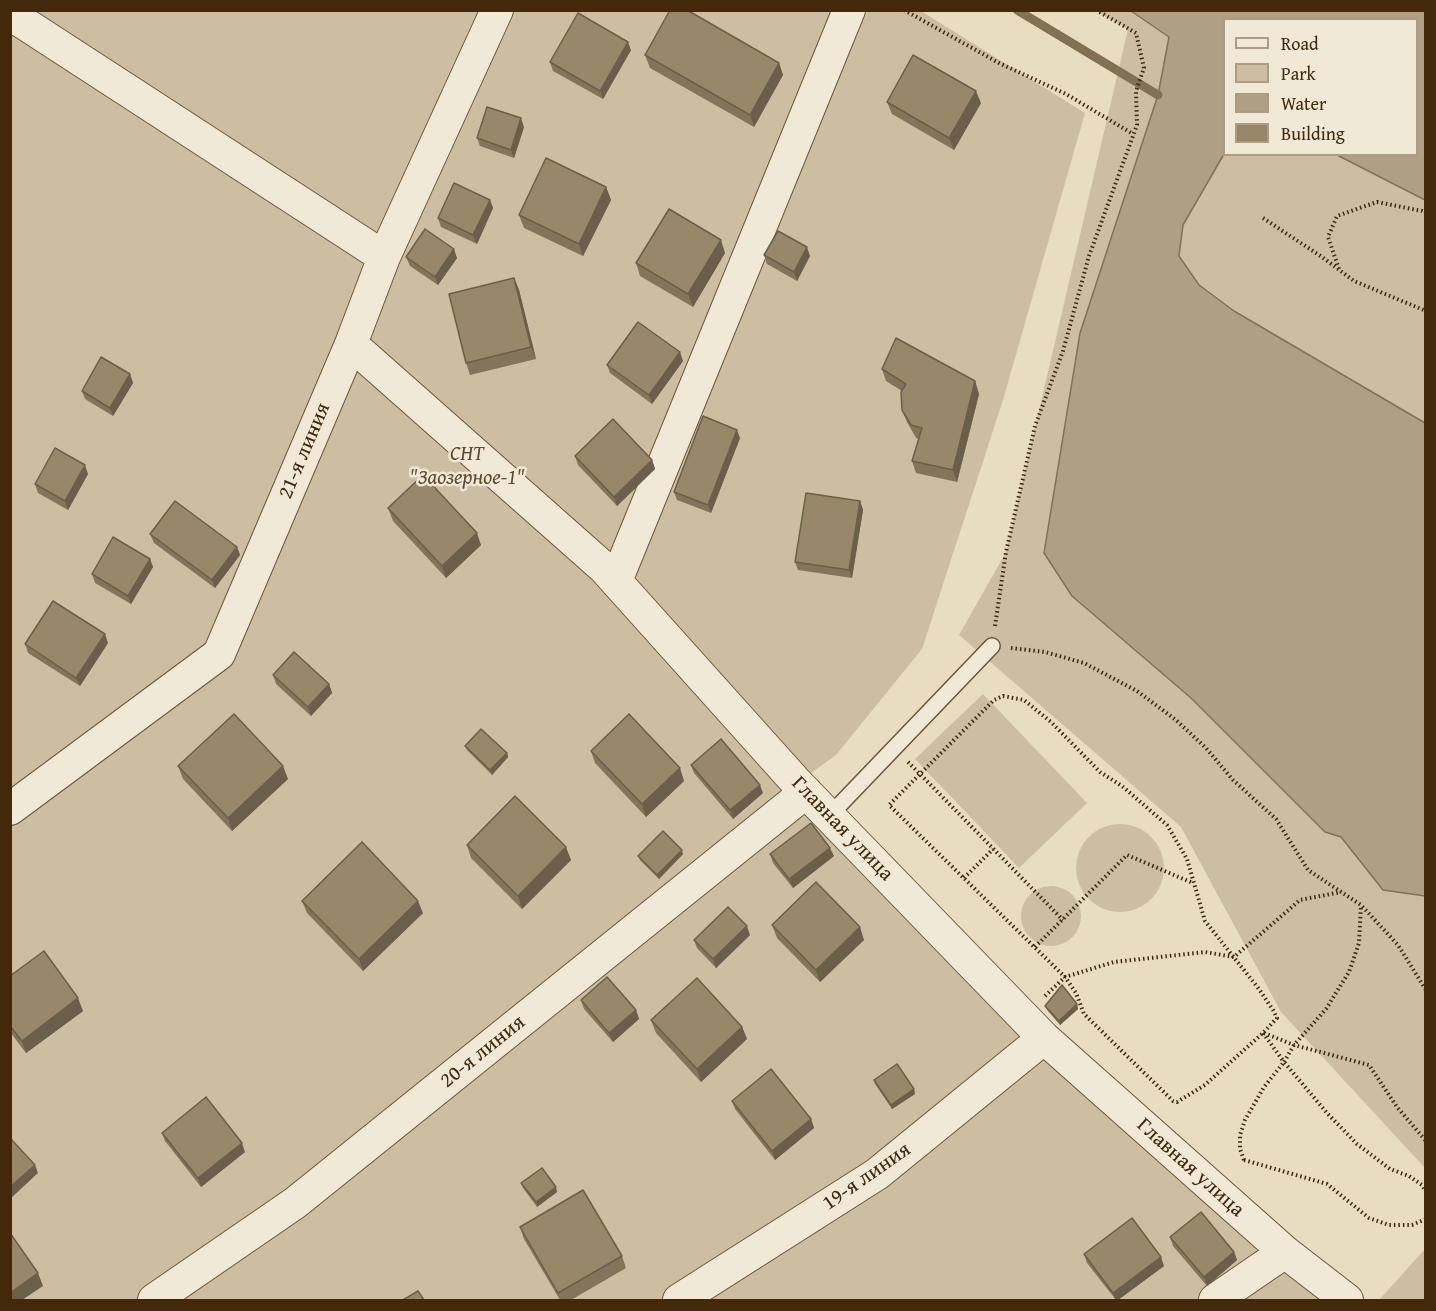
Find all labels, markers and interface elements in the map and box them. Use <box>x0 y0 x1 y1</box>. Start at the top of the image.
legend <box>1223 18 1418 156</box>
text: Road <box>1281 30 1319 57</box>
text: Park <box>1281 60 1316 87</box>
text: Water <box>1281 90 1326 117</box>
text: Building <box>1281 120 1345 147</box>
street label: 21-я линия <box>273 399 337 503</box>
park label: СНТ "Заозерное-1" <box>409 442 525 492</box>
street label: Главная улица <box>786 771 898 887</box>
street label: 20-я линия <box>435 1010 531 1094</box>
street label: Главная улица <box>1131 1113 1249 1223</box>
street label: 19-я линия <box>818 1137 916 1217</box>

